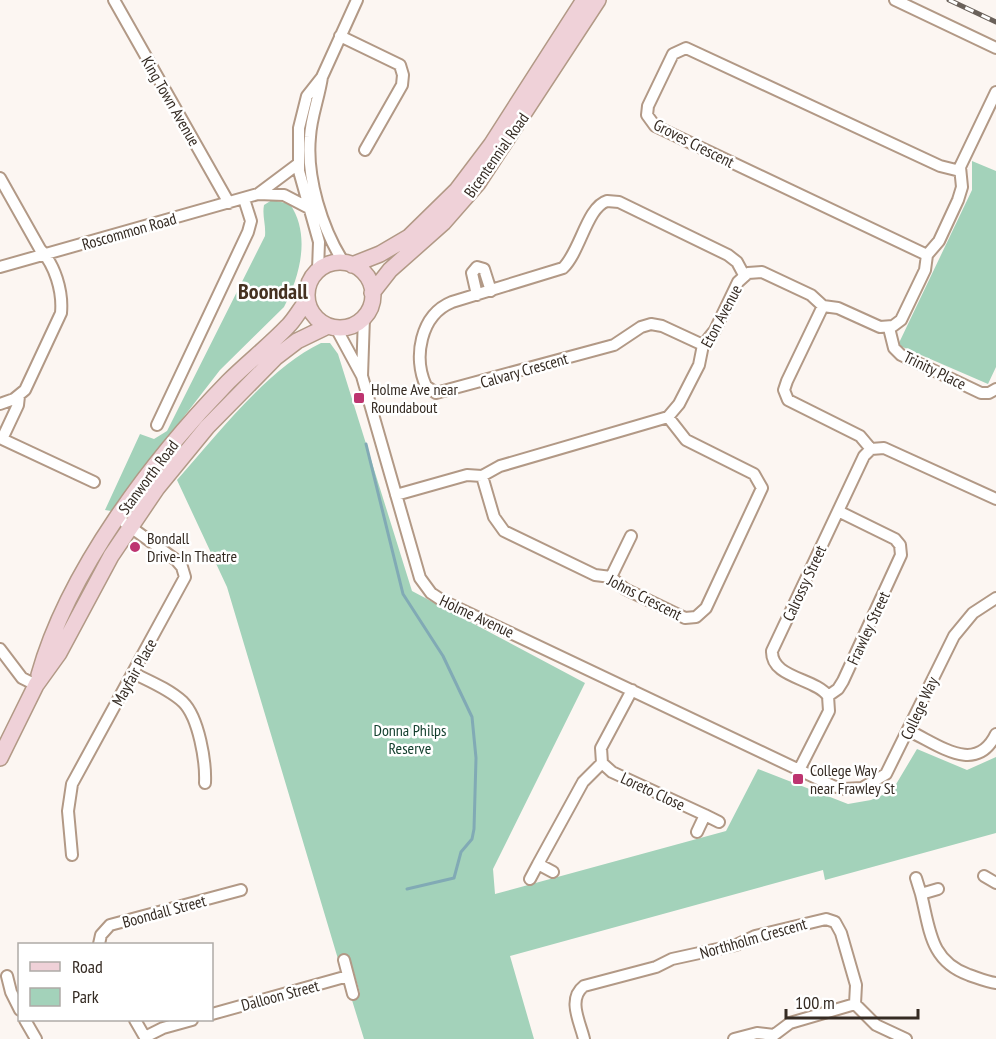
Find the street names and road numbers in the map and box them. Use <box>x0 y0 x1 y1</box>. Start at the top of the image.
street label: King Town Avenue <box>137 53 205 149</box>
street label: Bicentennial Road <box>459 109 533 201</box>
street label: Groves Crescent <box>650 114 738 172</box>
street label: Roscommon Road <box>80 208 179 254</box>
street label: Eton Avenue <box>696 281 746 351</box>
street label: Trinity Place <box>901 346 969 394</box>
street label: Calvary Crescent <box>478 348 571 392</box>
street label: Stanworth Road <box>114 436 182 518</box>
street label: Calrossy Street <box>778 541 831 624</box>
street label: Johns Crescent <box>604 569 686 624</box>
street label: Frawley Street <box>842 587 894 668</box>
street label: Holme Avenue <box>437 590 517 642</box>
street label: Mayfair Place <box>107 635 161 709</box>
street label: College Way <box>896 673 942 743</box>
street label: Loreto Close <box>618 767 688 815</box>
street label: Boondall Street <box>120 890 209 932</box>
street label: Northholm Crescent <box>697 913 809 963</box>
street label: Dalloon Street <box>239 975 322 1015</box>

